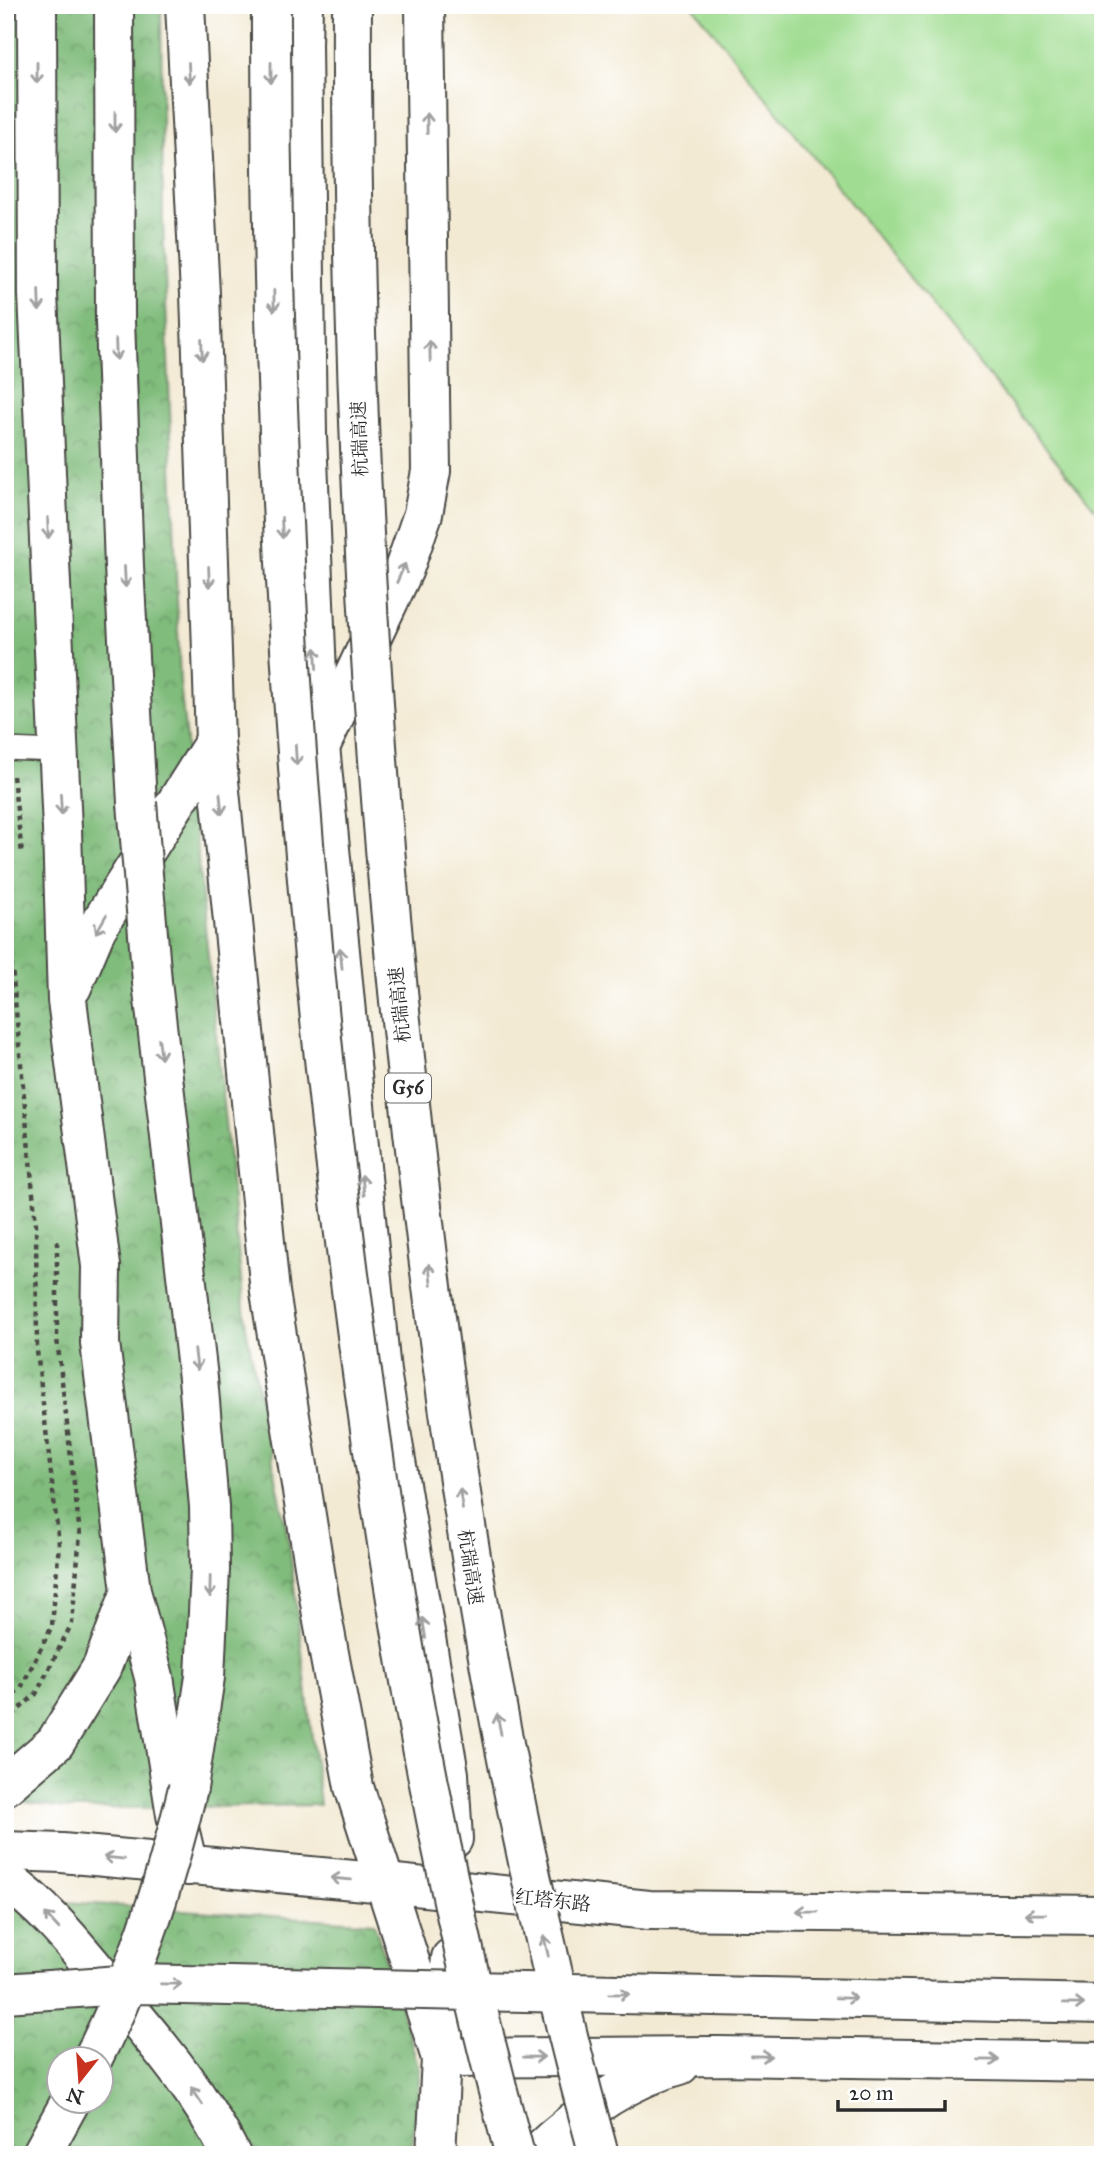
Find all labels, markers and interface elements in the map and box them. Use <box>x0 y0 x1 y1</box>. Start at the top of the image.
one-way arrow <box>30 62 44 85</box>
one-way arrow <box>182 62 195 85</box>
one-way arrow <box>264 62 278 85</box>
one-way arrow <box>108 111 122 134</box>
one-way arrow <box>420 112 434 135</box>
one-way arrow <box>32 289 45 312</box>
one-way arrow <box>267 289 280 312</box>
one-way arrow <box>110 338 123 361</box>
one-way arrow <box>195 338 208 361</box>
one-way arrow <box>423 339 436 362</box>
street label: 杭瑞高速 <box>347 401 372 477</box>
one-way arrow <box>41 517 54 540</box>
one-way arrow <box>276 517 289 540</box>
one-way arrow <box>395 563 408 585</box>
one-way arrow <box>203 565 216 588</box>
one-way arrow <box>118 566 131 589</box>
one-way arrow <box>310 647 323 670</box>
one-way arrow <box>290 744 303 766</box>
one-way arrow <box>215 792 228 815</box>
one-way arrow <box>54 793 67 816</box>
one-way arrow <box>94 913 108 933</box>
one-way arrow <box>334 947 347 970</box>
street label: 杭瑞高速 <box>384 966 415 1044</box>
one-way arrow <box>154 1038 167 1060</box>
road number: G56 <box>385 1073 431 1102</box>
one-way arrow <box>356 1174 369 1197</box>
one-way arrow <box>423 1263 436 1286</box>
one-way arrow <box>189 1348 202 1371</box>
one-way arrow <box>454 1489 467 1511</box>
street label: 杭瑞高速 <box>453 1528 488 1606</box>
one-way arrow <box>203 1575 216 1598</box>
one-way arrow <box>417 1617 430 1640</box>
one-way arrow <box>491 1713 505 1736</box>
one-way arrow <box>103 1851 126 1864</box>
one-way arrow <box>330 1872 352 1885</box>
street label: 红塔东路 <box>514 1885 592 1916</box>
one-way arrow <box>796 1905 819 1919</box>
one-way arrow <box>1023 1907 1046 1921</box>
one-way arrow <box>44 1912 60 1930</box>
one-way arrow <box>539 1935 552 1958</box>
one-way arrow <box>159 1978 182 1991</box>
one-way arrow <box>607 1987 630 2000</box>
one-way arrow <box>835 1992 858 2005</box>
one-way arrow <box>1062 1997 1085 2010</box>
north arrow <box>46 2044 116 2114</box>
one-way arrow <box>522 2050 545 2064</box>
one-way arrow <box>749 2050 772 2063</box>
one-way arrow <box>977 2053 1000 2067</box>
scale bar <box>838 2069 945 2113</box>
text: 20 m <box>849 2080 894 2106</box>
text: N <box>64 2082 86 2109</box>
one-way arrow <box>189 2087 204 2106</box>

